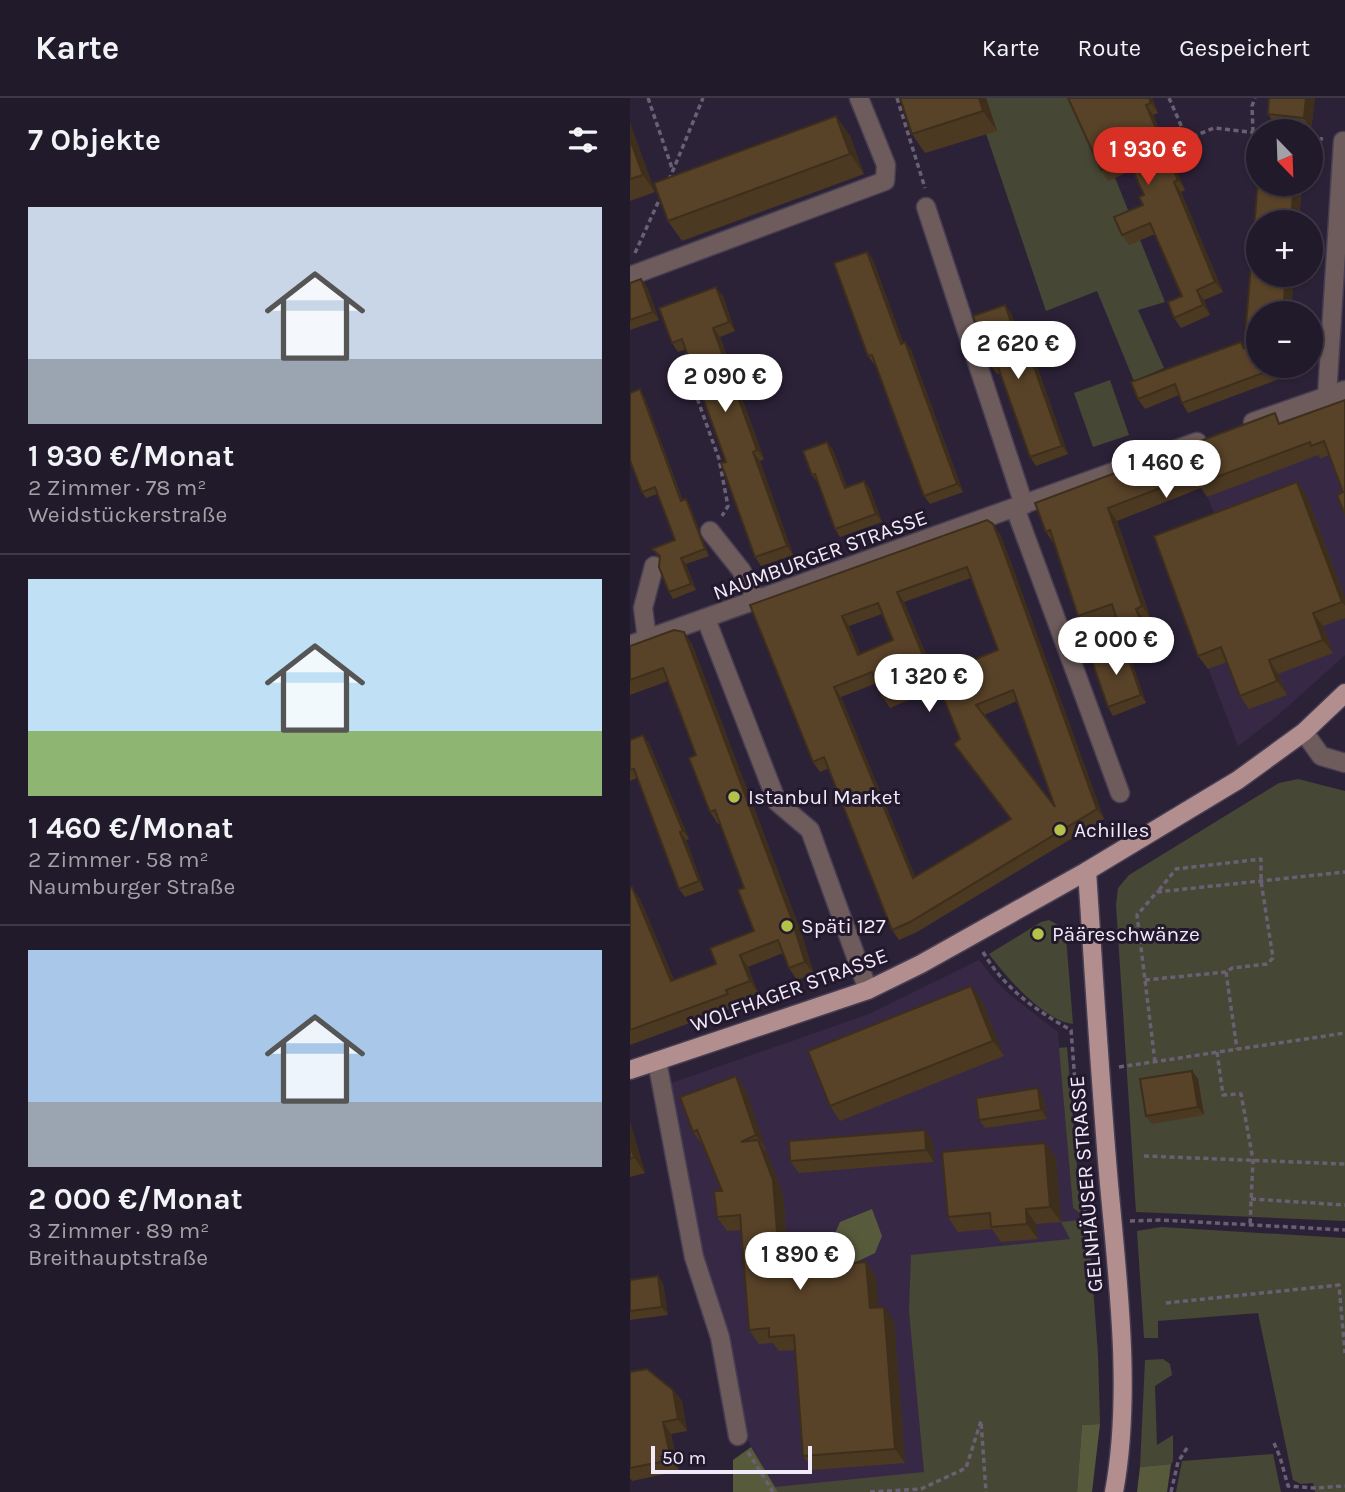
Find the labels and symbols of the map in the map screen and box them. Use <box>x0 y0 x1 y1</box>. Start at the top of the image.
north arrow <box>1246 119 1323 196</box>
pin: 1 930 € <box>1083 127 1213 187</box>
pin: 2 620 € <box>953 322 1083 381</box>
pin: 2 090 € <box>660 354 790 414</box>
pin: 1 460 € <box>1101 440 1231 500</box>
street label: NAUMBURGER STRASSE <box>710 505 930 605</box>
pin: 2 000 € <box>1051 618 1181 677</box>
pin: 1 320 € <box>864 654 994 714</box>
place label: Istanbul Market <box>748 785 901 809</box>
marker: Istanbul Market <box>726 789 742 805</box>
place label: Achilles <box>1074 818 1149 842</box>
marker: Achilles <box>1052 822 1068 838</box>
place label: Späti 127 <box>801 914 886 938</box>
marker: Späti 127 <box>779 918 795 934</box>
place label: Pääreschwänze <box>1052 922 1200 946</box>
marker: Pääreschwänze <box>1030 926 1046 942</box>
street label: WOLFHAGER STRASSE <box>687 943 891 1037</box>
street label: GELNHÄUSER STRASSE <box>1065 1075 1107 1293</box>
pin: 1 890 € <box>735 1232 865 1292</box>
scale bar <box>651 1443 812 1475</box>

